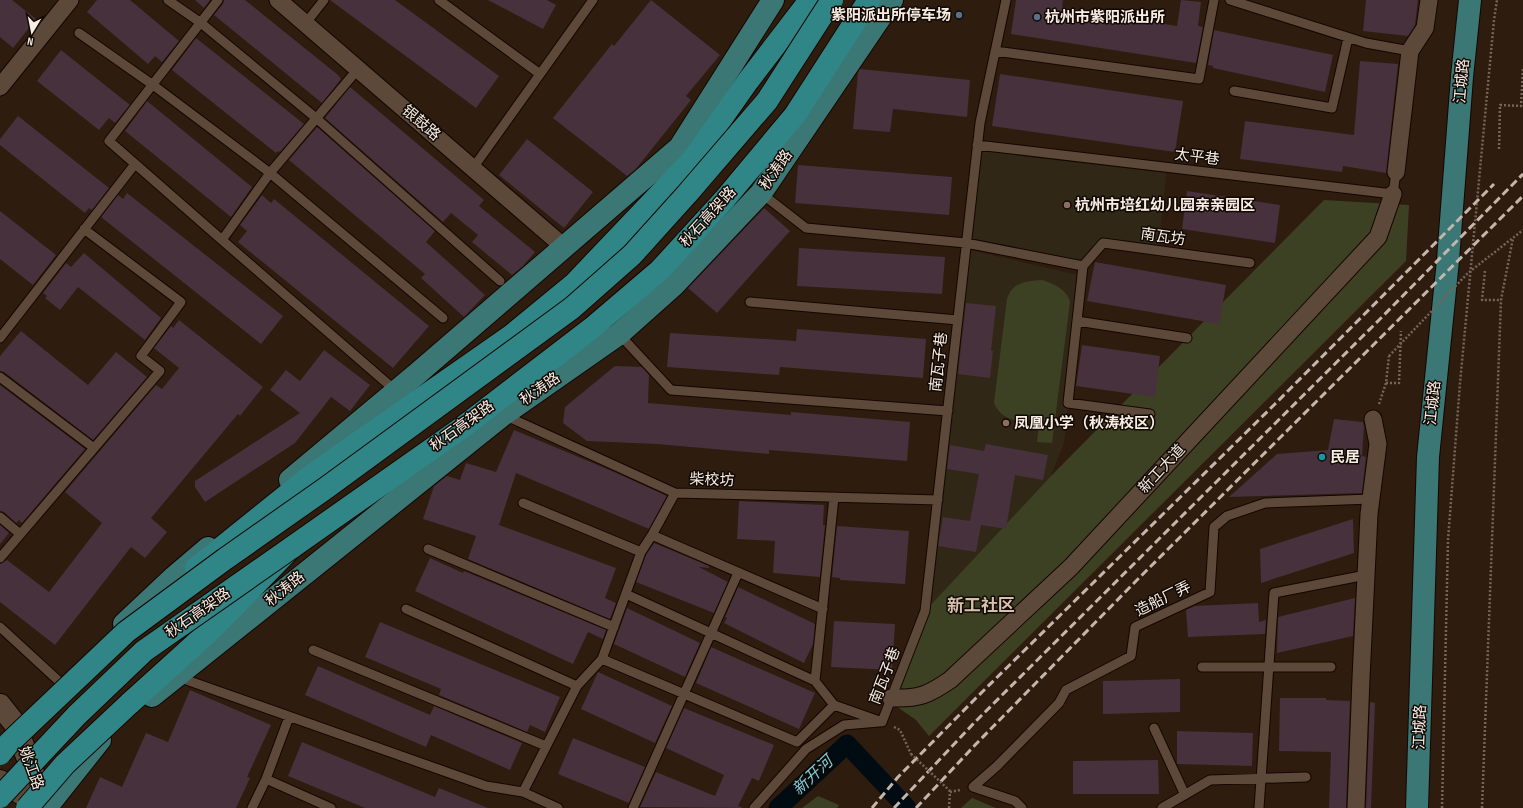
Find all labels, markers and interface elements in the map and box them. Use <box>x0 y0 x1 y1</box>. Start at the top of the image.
place label: 紫阳派出所停车场 <box>831 6 951 25</box>
place label: 杭州市紫阳派出所 <box>1045 8 1165 27</box>
marker: 紫阳派出所停车场 <box>954 10 964 20</box>
north arrow <box>12 12 52 52</box>
marker: 杭州市紫阳派出所 <box>1032 12 1042 22</box>
text: N <box>26 34 34 48</box>
street label: 江城路 <box>1451 58 1473 104</box>
street label: 银鼓路 <box>398 101 444 145</box>
street label: 太平巷 <box>1174 145 1220 169</box>
street label: 秋涛路 <box>755 146 797 194</box>
street label: 秋石高架路 <box>676 183 740 251</box>
place label: 杭州市培红幼儿园亲亲园区 <box>1075 196 1255 215</box>
marker: 杭州市培红幼儿园亲亲园区 <box>1062 200 1072 210</box>
street label: 南瓦坊 <box>1139 224 1187 250</box>
street label: 南瓦子巷 <box>926 331 952 393</box>
street label: 秋涛路 <box>516 368 564 410</box>
street label: 江城路 <box>1421 380 1445 426</box>
street label: 秋石高架路 <box>426 396 498 456</box>
place label: 凤凰小学（秋涛校区） <box>1014 414 1164 433</box>
marker: 凤凰小学（秋涛校区） <box>1001 418 1011 428</box>
street label: 新工大道 <box>1135 441 1189 497</box>
place label: 民居 <box>1330 448 1360 467</box>
marker: 民居 <box>1317 452 1327 462</box>
street label: 柴校坊 <box>689 470 735 490</box>
street label: 秋涛路 <box>262 567 308 611</box>
street label: 造船厂弄 <box>1132 577 1194 621</box>
street label: 秋石高架路 <box>162 584 234 642</box>
district label: 新工社区 <box>947 596 1015 616</box>
street label: 南瓦子巷 <box>865 645 905 707</box>
street label: 江城路 <box>1410 704 1430 750</box>
street label: 姚江路 <box>14 744 48 792</box>
water label: 新开河 <box>789 751 839 799</box>

